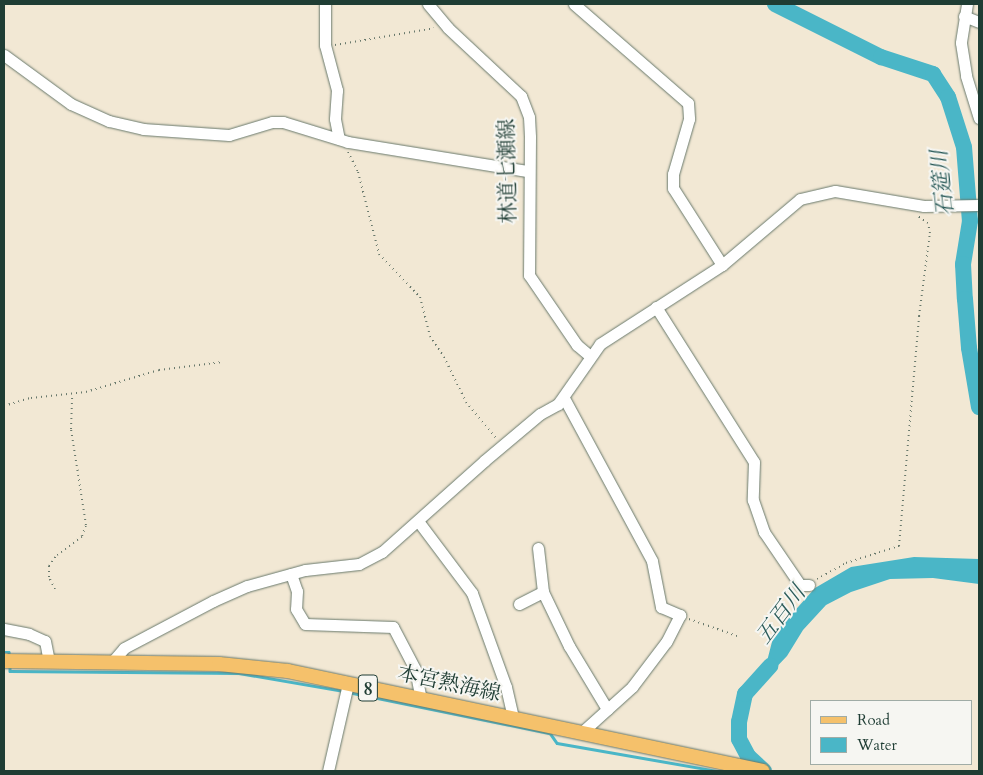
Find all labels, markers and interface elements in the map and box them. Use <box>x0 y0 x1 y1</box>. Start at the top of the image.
street label: 林道七瀬線 <box>494 118 522 224</box>
water label: 石筵川 <box>926 149 960 217</box>
water label: 五百川 <box>751 581 811 649</box>
street label: 本宮熱海線 <box>395 661 503 707</box>
road number: 8 <box>357 670 379 706</box>
legend <box>810 700 973 765</box>
text: Road <box>857 710 890 730</box>
text: Water <box>857 735 897 755</box>

